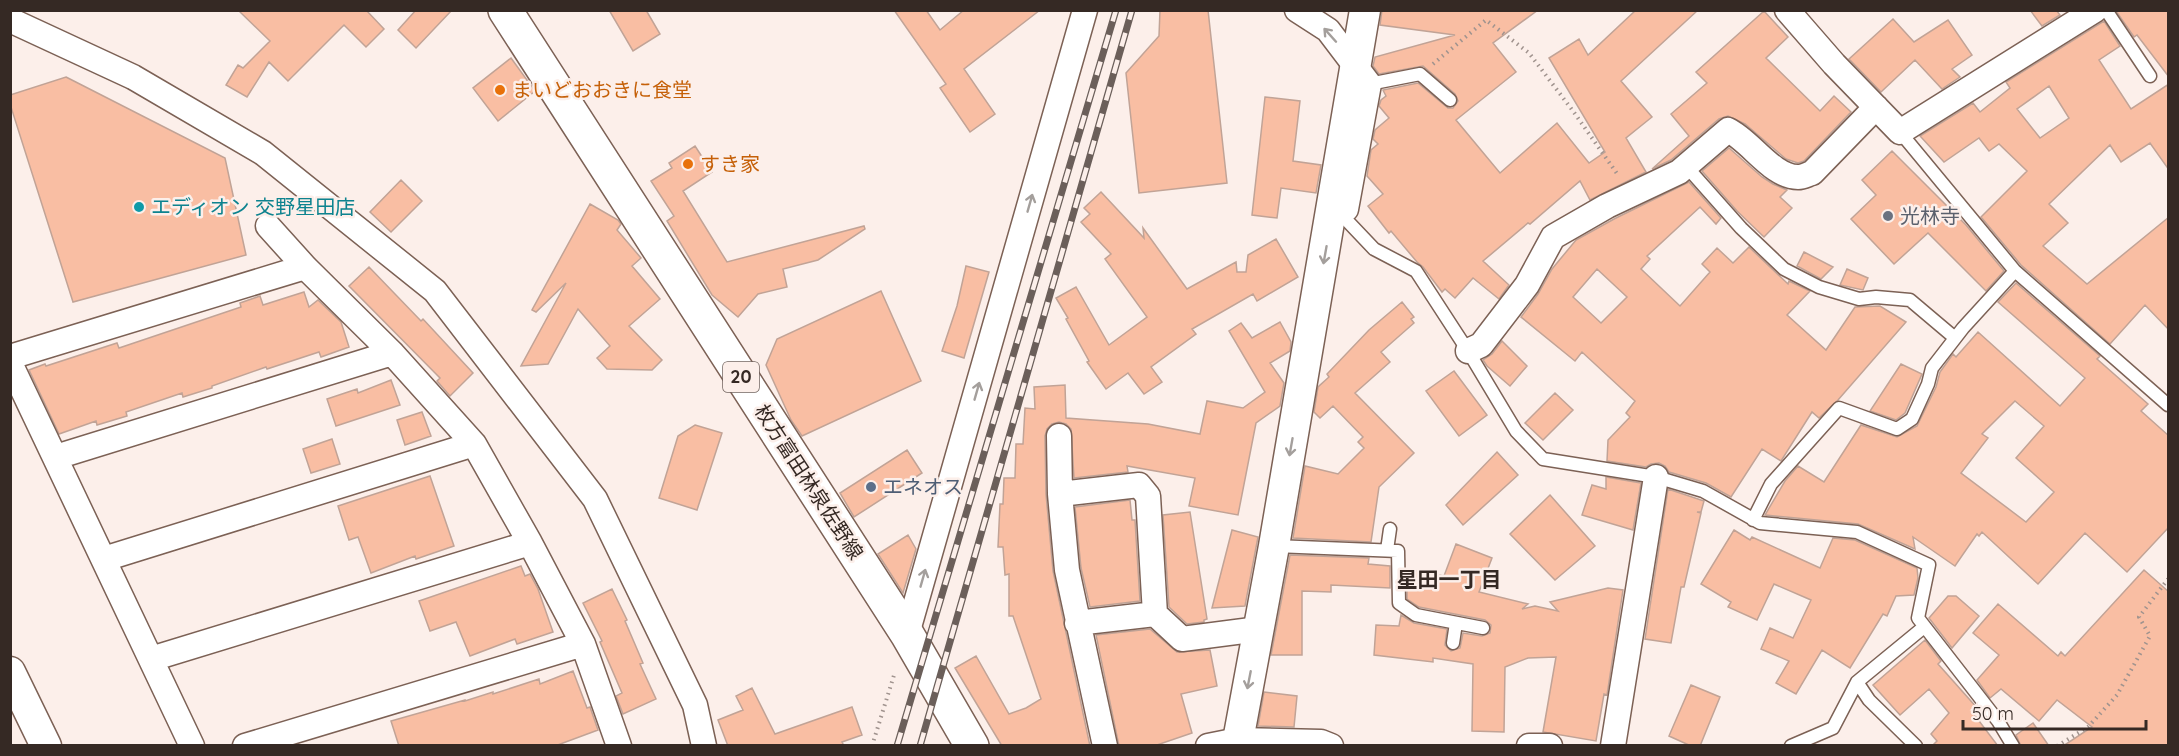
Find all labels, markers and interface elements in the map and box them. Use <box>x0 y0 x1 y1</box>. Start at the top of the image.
one-way arrow <box>1323 28 1337 43</box>
place label: まいどおおきに食堂 <box>512 77 692 102</box>
marker: まいどおおきに食堂 <box>493 83 507 97</box>
place label: すき家 <box>700 151 760 176</box>
marker: すき家 <box>681 157 695 171</box>
place label: エディオン 交野星田店 <box>151 194 355 219</box>
one-way arrow <box>1025 194 1036 213</box>
marker: エディオン 交野星田店 <box>132 200 146 214</box>
place label: 光林寺 <box>1900 203 1960 228</box>
marker: 光林寺 <box>1881 209 1895 223</box>
one-way arrow <box>1319 244 1330 264</box>
road number: 20 <box>723 362 759 392</box>
one-way arrow <box>972 382 983 401</box>
street label: 枚方富田林泉佐野線 <box>750 399 869 564</box>
one-way arrow <box>1286 436 1297 456</box>
place label: エネオス <box>883 474 963 499</box>
marker: エネオス <box>864 480 878 494</box>
district label: 星田一丁目 <box>1397 566 1502 592</box>
one-way arrow <box>918 569 930 588</box>
one-way arrow <box>1243 670 1254 689</box>
scale bar <box>1963 693 2146 731</box>
text: 50 m <box>1972 702 2014 725</box>

